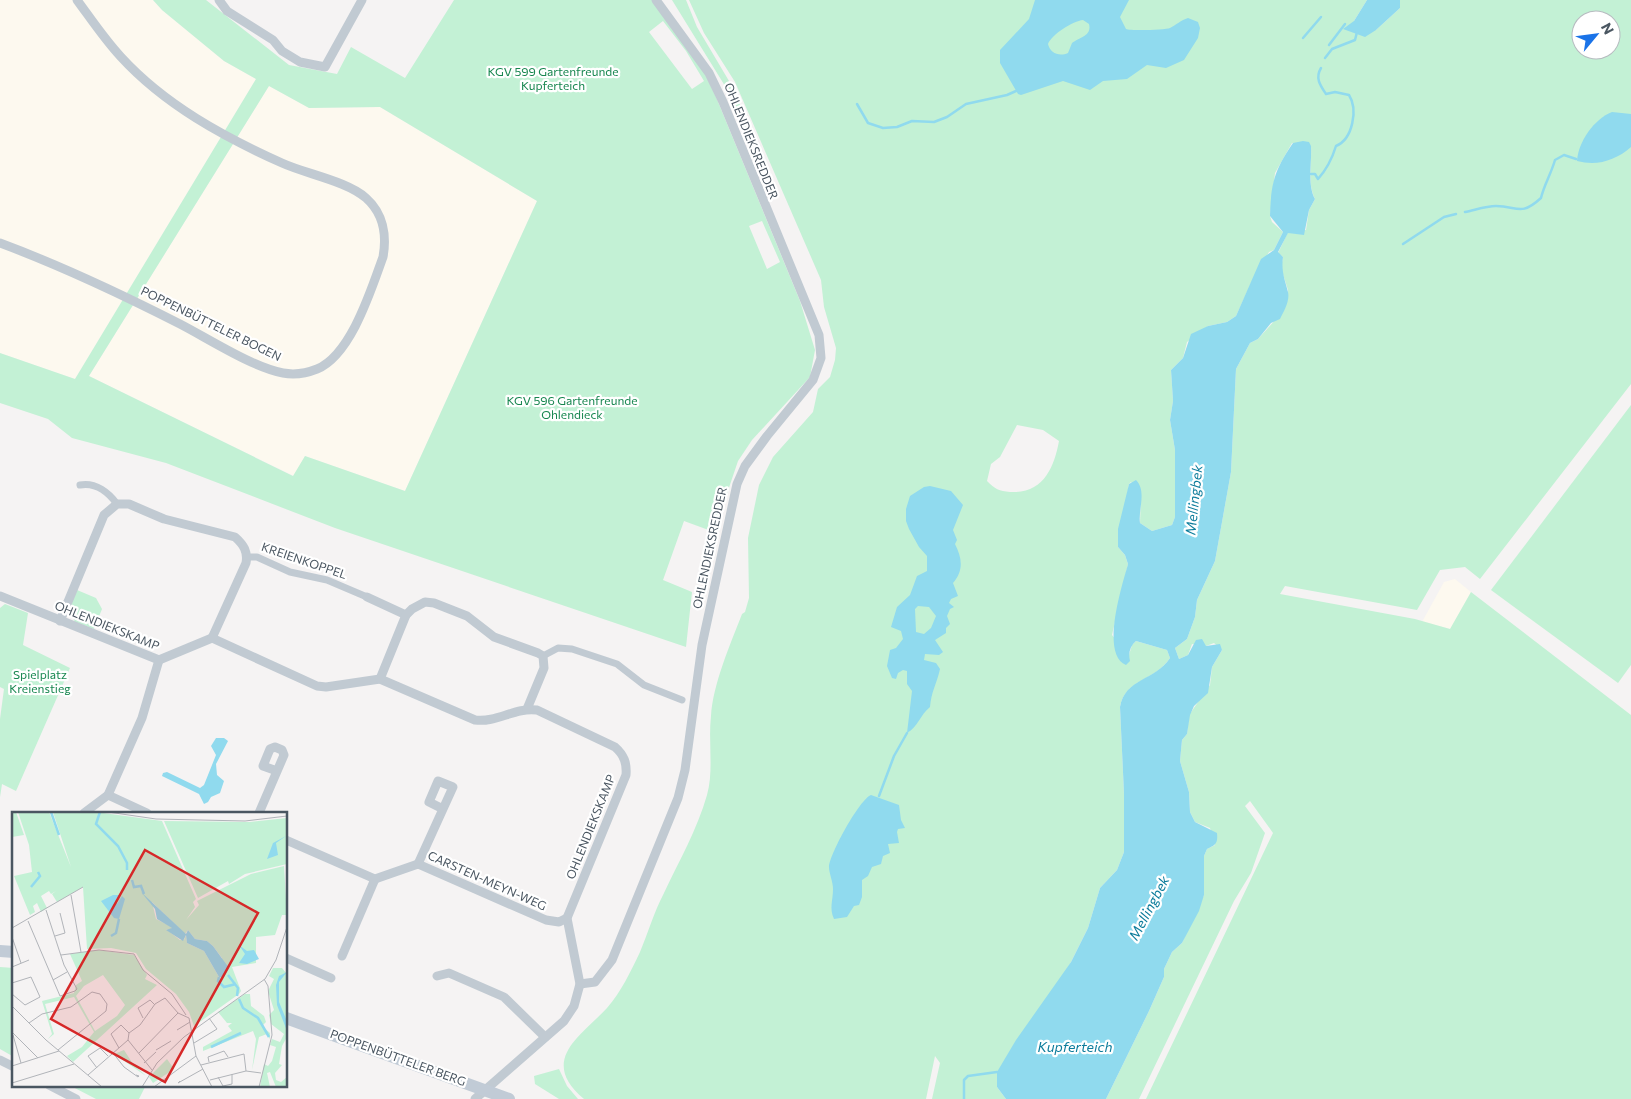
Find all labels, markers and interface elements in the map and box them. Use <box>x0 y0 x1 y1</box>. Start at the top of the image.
north arrow <box>1571 10 1621 60</box>
text: N <box>1598 20 1618 37</box>
park label: KGV 599 Gartenfreunde Kupferteich <box>487 64 619 92</box>
street label: OHLENDIEKSREDDER <box>722 80 782 201</box>
street label: POPPENBÜTTELER BOGEN <box>139 283 284 363</box>
park label: KGV 596 Gartenfreunde Ohlendieck <box>506 393 638 421</box>
water label: Mellingbek <box>1181 464 1206 536</box>
street label: OHLENDIEKSREDDER <box>689 486 729 610</box>
street label: KREIENKOPPEL <box>260 539 349 581</box>
street label: OHLENDIEKSKAMP <box>53 598 162 653</box>
park label: Spielplatz Kreienstieg <box>9 667 71 695</box>
street label: OHLENDIEKSKAMP <box>563 772 618 881</box>
inset map <box>12 812 288 1086</box>
street label: CARSTEN-MEYN-WEG <box>426 848 549 913</box>
water label: Mellingbek <box>1125 872 1173 943</box>
street label: POPPENBÜTTELER BERG <box>329 1026 468 1088</box>
water label: Kupferteich <box>1038 1038 1112 1055</box>

